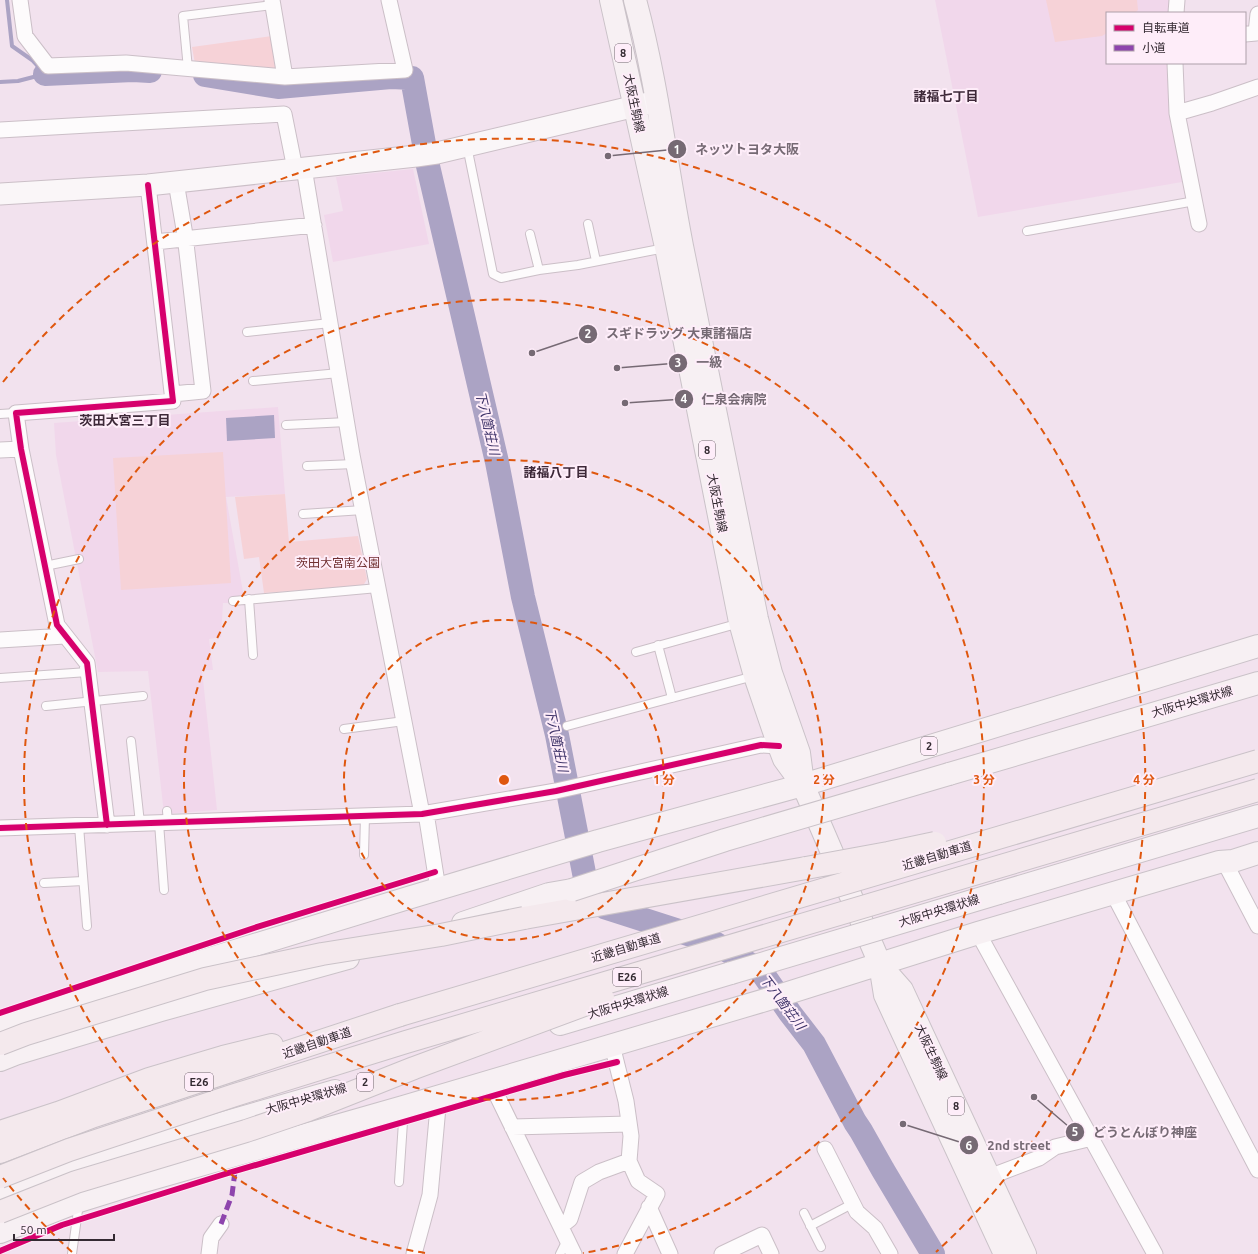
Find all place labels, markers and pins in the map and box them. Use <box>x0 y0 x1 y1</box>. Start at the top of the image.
callout: ネッツトヨタ大阪 <box>667 137 807 162</box>
callout: スギドラッグ 大東諸福店 <box>578 321 760 346</box>
callout: 一級 <box>668 350 730 375</box>
callout: 仁泉会病院 <box>674 387 775 412</box>
centre of rings <box>497 773 511 787</box>
callout: どうとんぼり神座 <box>1065 1120 1205 1145</box>
callout: 2nd street <box>959 1133 1059 1158</box>

